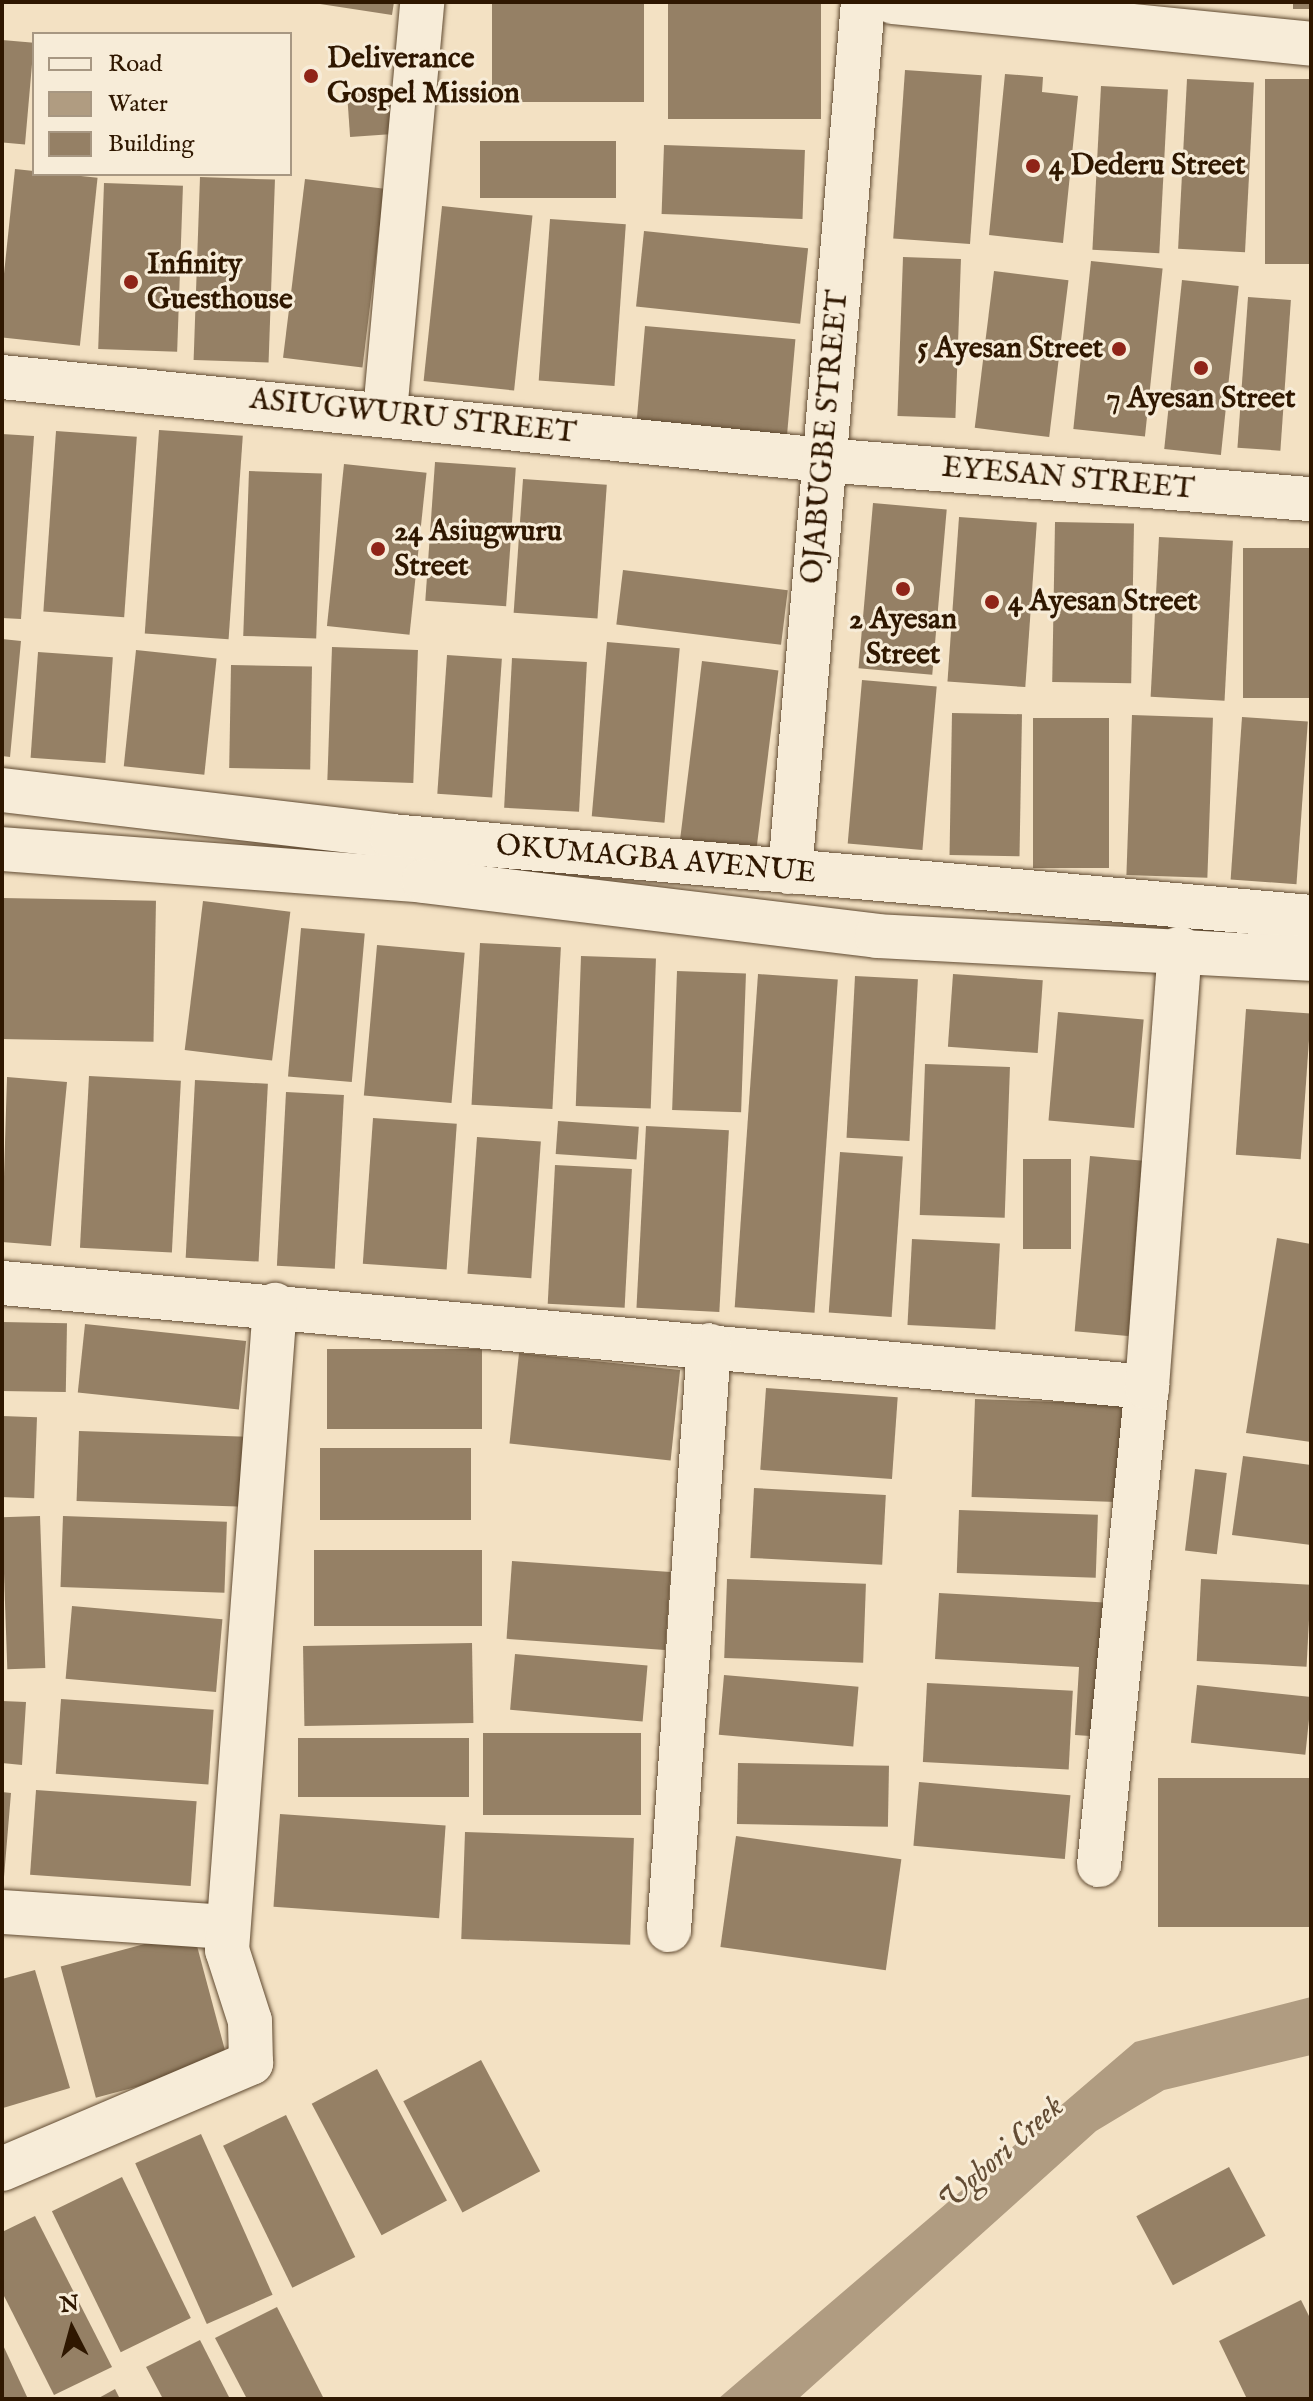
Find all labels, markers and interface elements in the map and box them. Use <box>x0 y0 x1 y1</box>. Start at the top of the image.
legend <box>32 32 292 176</box>
place label: Deliverance Gospel Mission <box>327 41 520 112</box>
text: Road <box>108 49 162 80</box>
marker: Deliverance Gospel Mission <box>302 67 320 85</box>
text: Water <box>108 89 168 120</box>
text: Building <box>108 129 194 160</box>
place label: 4 Dederu Street <box>1049 148 1246 184</box>
marker: 4 Dederu Street <box>1024 157 1042 175</box>
place label: Infinity Guesthouse <box>147 247 293 318</box>
marker: Infinity Guesthouse <box>122 273 140 291</box>
street label: OJABUGBE STREET <box>795 289 857 585</box>
place label: 5 Ayesan Street <box>917 331 1103 367</box>
marker: 5 Ayesan Street <box>1110 340 1128 358</box>
marker: 7 Ayesan Street <box>1192 359 1210 377</box>
place label: 7 Ayesan Street <box>1107 381 1295 417</box>
street label: ASIUGWURU STREET <box>248 382 578 452</box>
street label: EYESAN STREET <box>940 450 1196 508</box>
place label: 24 Asiugwuru Street <box>394 514 562 584</box>
marker: 24 Asiugwuru Street <box>369 540 387 558</box>
marker: 2 Ayesan Street <box>894 580 912 598</box>
place label: 4 Ayesan Street <box>1008 584 1198 620</box>
marker: 4 Ayesan Street <box>983 593 1001 611</box>
place label: 2 Ayesan Street <box>849 602 957 672</box>
street label: OKUMAGBA AVENUE <box>494 828 818 892</box>
water label: Ugbori Creek <box>931 2089 1073 2221</box>
north arrow <box>32 2289 112 2369</box>
text: N <box>59 2290 80 2320</box>

